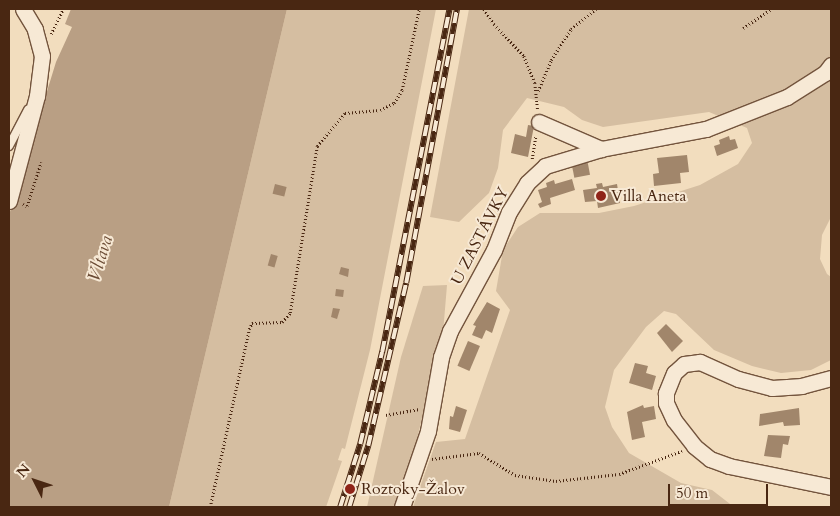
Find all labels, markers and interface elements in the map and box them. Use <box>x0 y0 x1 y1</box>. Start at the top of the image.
street label: U ZASTÁVKY <box>447 184 513 288</box>
place label: Villa Aneta <box>611 186 686 206</box>
marker: Villa Aneta <box>595 190 607 202</box>
water label: Vltava <box>84 233 118 285</box>
north arrow <box>10 456 60 506</box>
text: N <box>12 460 34 482</box>
scale bar <box>670 474 770 506</box>
place label: Roztoky-Žalov <box>361 479 465 499</box>
marker: Roztoky-Žalov <box>343 482 357 496</box>
text: 50 m <box>676 483 708 503</box>

